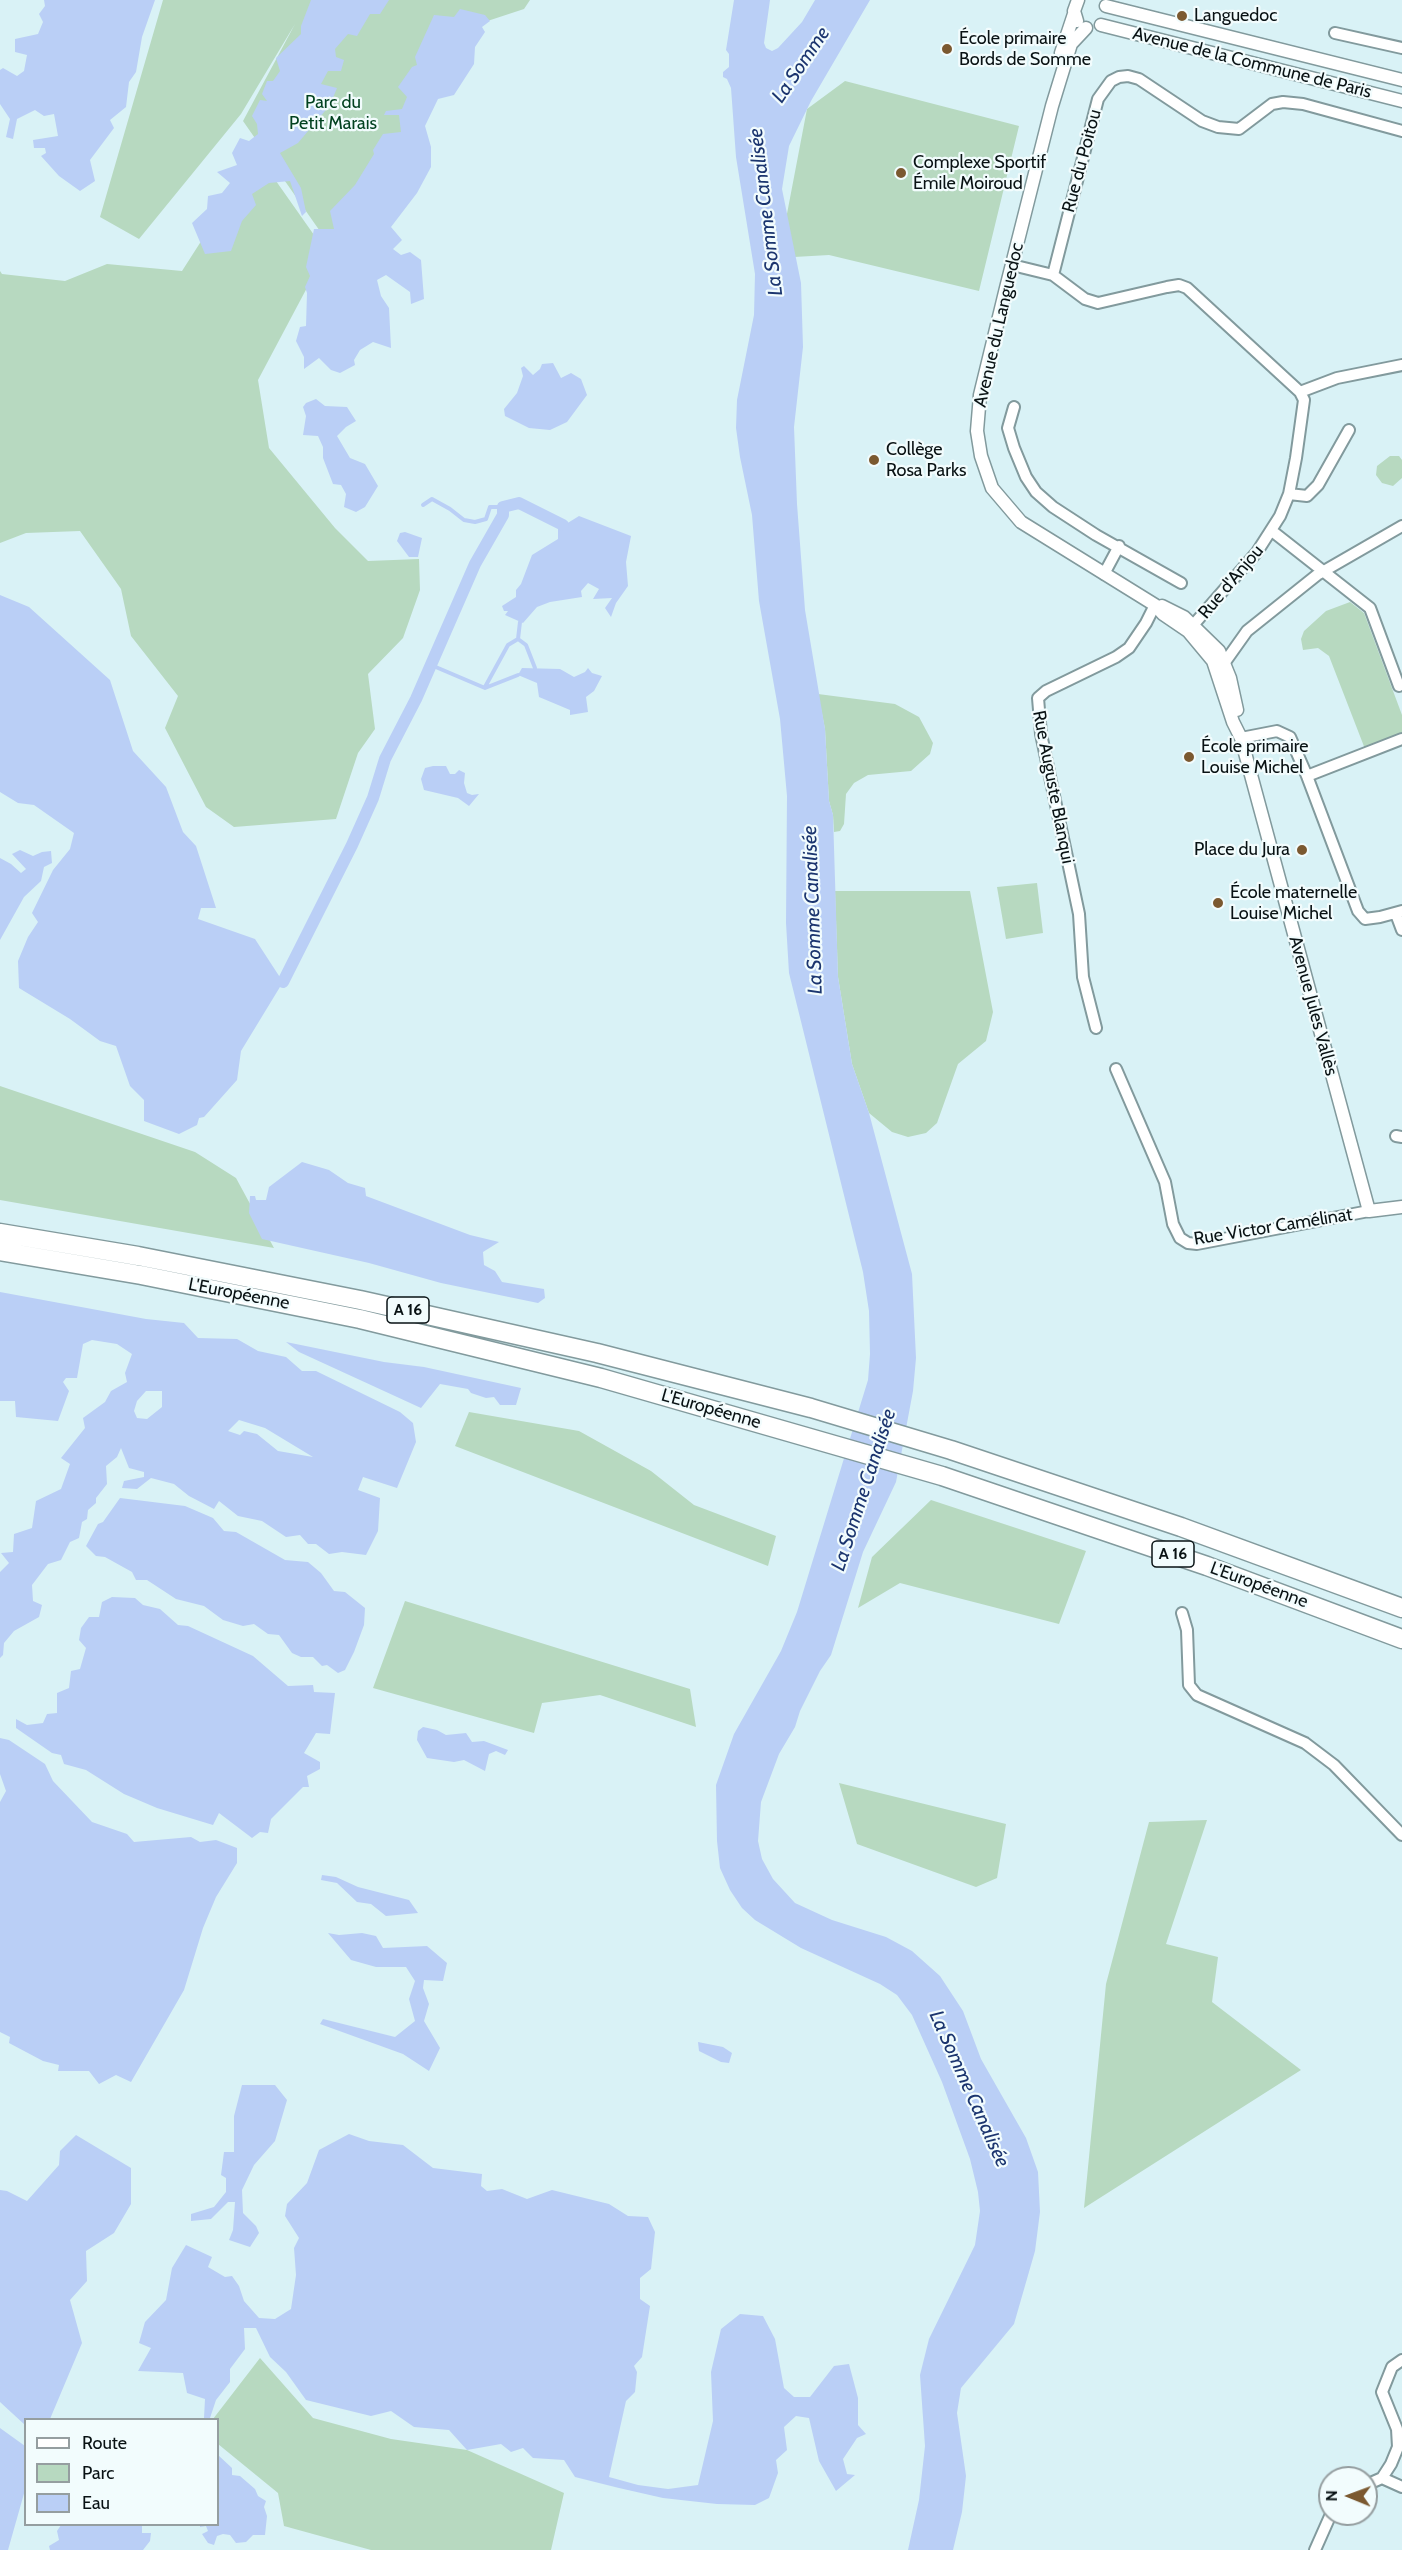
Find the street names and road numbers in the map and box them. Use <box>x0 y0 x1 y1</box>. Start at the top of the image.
street label: Avenue de la Commune de Paris <box>1130 23 1374 103</box>
street label: Rue du Poitou <box>1058 107 1106 215</box>
street label: Avenue du Languedoc <box>970 241 1028 409</box>
street label: Rue d'Anjou <box>1194 541 1268 623</box>
street label: Rue Auguste Blanqui <box>1028 709 1078 865</box>
street label: Avenue Jules Vallès <box>1284 934 1342 1078</box>
street label: Rue Victor Camélinat <box>1192 1204 1354 1250</box>
street label: L'Européenne <box>187 1274 291 1314</box>
road number: A 16 <box>387 1297 429 1323</box>
street label: L'Européenne <box>659 1384 763 1434</box>
road number: A 16 <box>1152 1541 1194 1567</box>
street label: L'Européenne <box>1207 1557 1311 1613</box>

